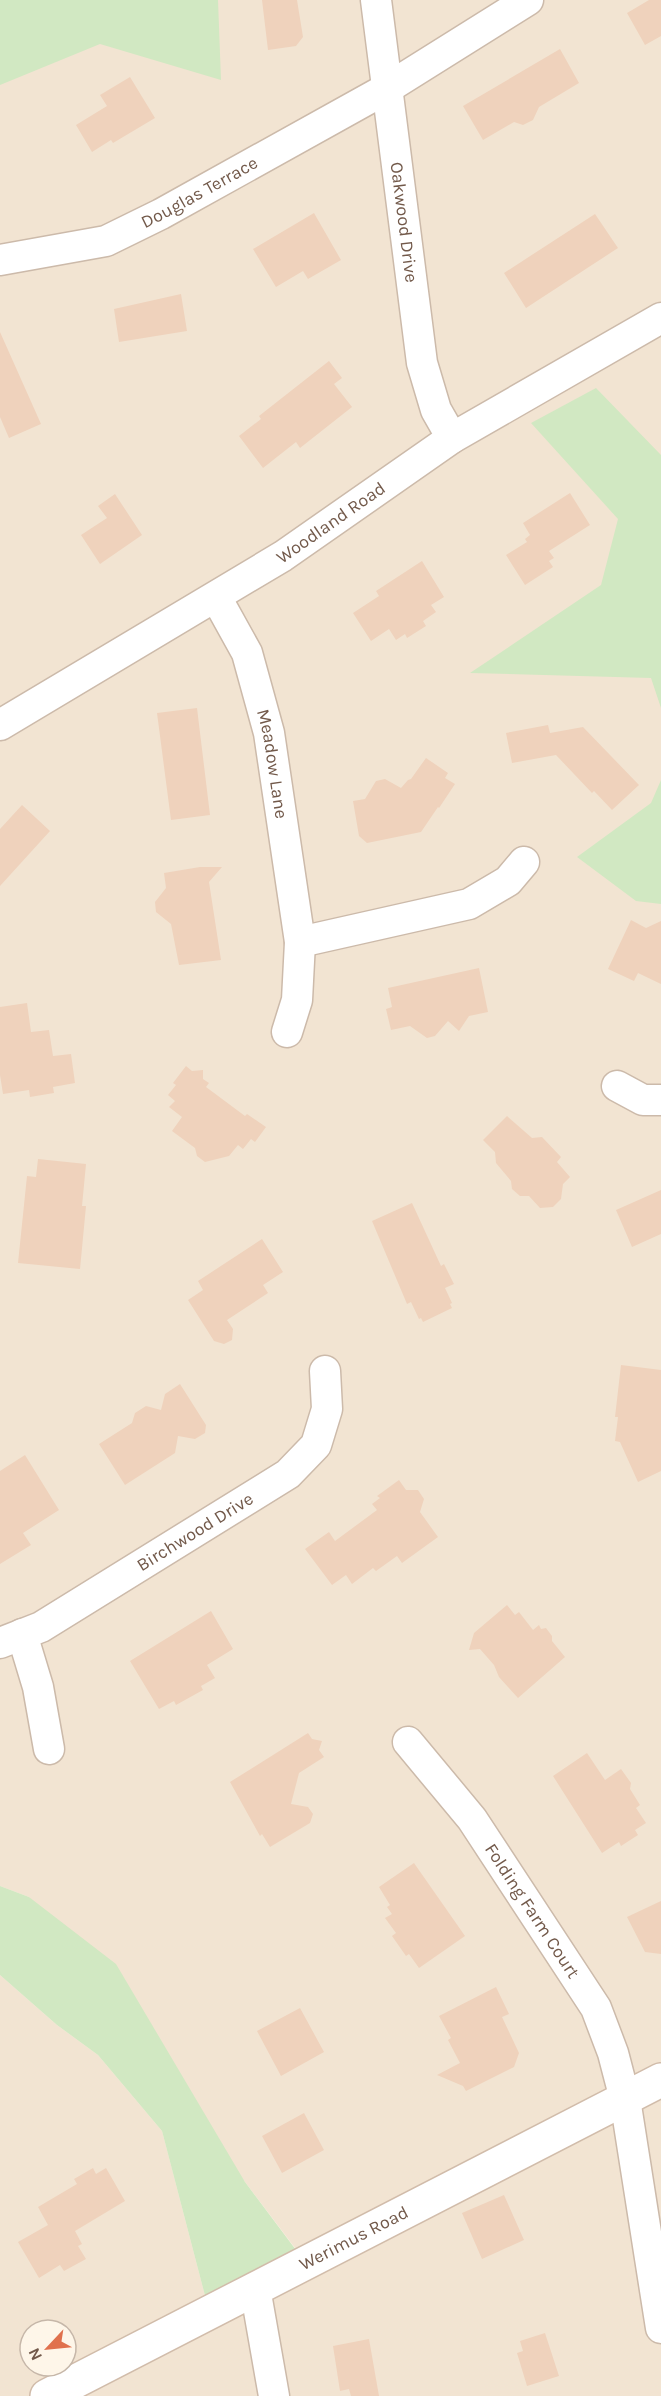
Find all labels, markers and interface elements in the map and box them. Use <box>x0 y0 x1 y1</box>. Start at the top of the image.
street label: Douglas Terrace <box>137 151 262 233</box>
street label: Oakwood Drive <box>386 161 423 284</box>
street label: Woodland Road <box>272 477 390 568</box>
street label: Meadow Lane <box>252 707 293 820</box>
street label: Birchwood Drive <box>133 1487 257 1576</box>
street label: Folding Farm Court <box>480 1839 585 1983</box>
street label: Werimus Road <box>296 2201 412 2275</box>
north arrow <box>18 2318 78 2378</box>
text: N <box>24 2345 46 2364</box>

